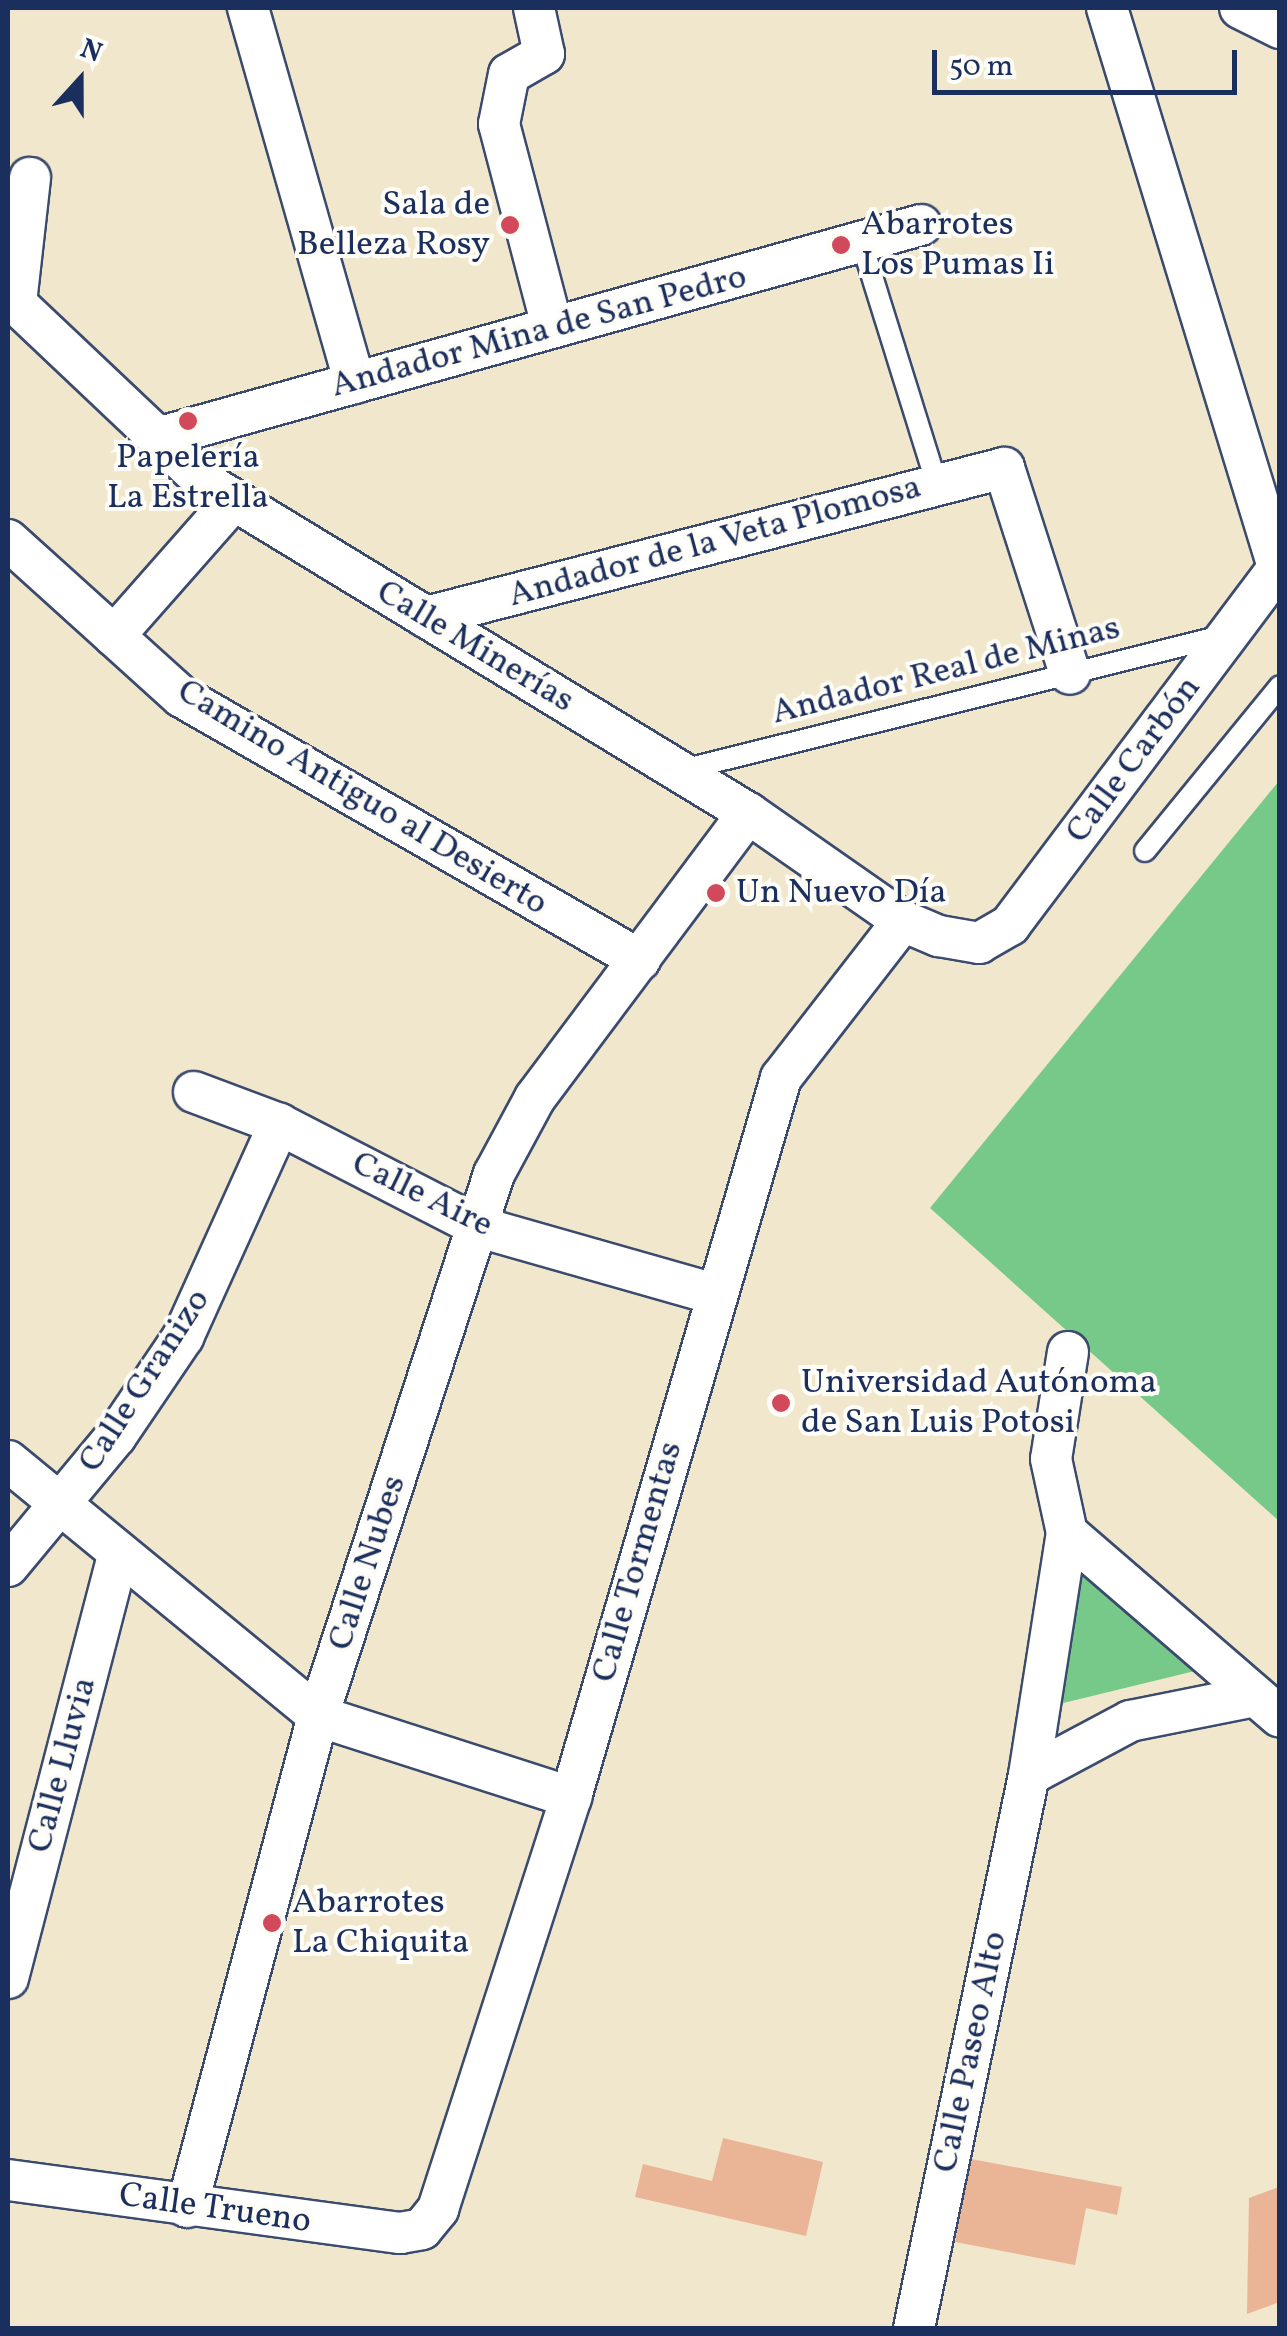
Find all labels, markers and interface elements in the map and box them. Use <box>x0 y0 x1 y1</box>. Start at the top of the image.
north arrow <box>30 30 130 130</box>
text: N <box>74 30 107 73</box>
scale bar <box>937 30 1242 92</box>
text: 50 m <box>949 46 1013 88</box>
place label: Sala de Belleza Rosy <box>297 184 490 266</box>
place label: Abarrotes Los Pumas Ii <box>861 204 1055 286</box>
marker: Sala de Belleza Rosy <box>499 214 521 236</box>
marker: Abarrotes Los Pumas Ii <box>830 234 852 256</box>
street label: Andador Mina de San Pedro <box>327 256 751 408</box>
marker: Papelería La Estrella <box>177 410 199 432</box>
place label: Papelería La Estrella <box>107 437 269 519</box>
street label: Andador de la Veta Plomosa <box>504 467 926 617</box>
street label: Calle Minerías <box>369 572 581 722</box>
street label: Andador Real de Minas <box>768 607 1124 735</box>
street label: Calle Carbón <box>1058 668 1210 852</box>
street label: Camino Antiguo al Desierto <box>169 671 555 925</box>
place label: Un Nuevo Día <box>736 872 947 914</box>
marker: Un Nuevo Día <box>705 882 727 904</box>
street label: Calle Aire <box>345 1143 499 1247</box>
street label: Calle Granizo <box>70 1281 220 1481</box>
place label: Universidad Autónoma de San Luis Potosi <box>801 1362 1157 1444</box>
marker: Universidad Autónoma de San Luis Potosi <box>770 1392 792 1414</box>
street label: Calle Tormentas <box>583 1436 693 1688</box>
street label: Calle Nubes <box>320 1470 416 1656</box>
street label: Calle Lluvia <box>19 1673 107 1857</box>
place label: Abarrotes La Chiquita <box>292 1882 469 1964</box>
marker: Abarrotes La Chiquita <box>261 1912 283 1934</box>
street label: Calle Paseo Alto <box>925 1928 1017 2176</box>
street label: Calle Trueno <box>116 2175 314 2243</box>

